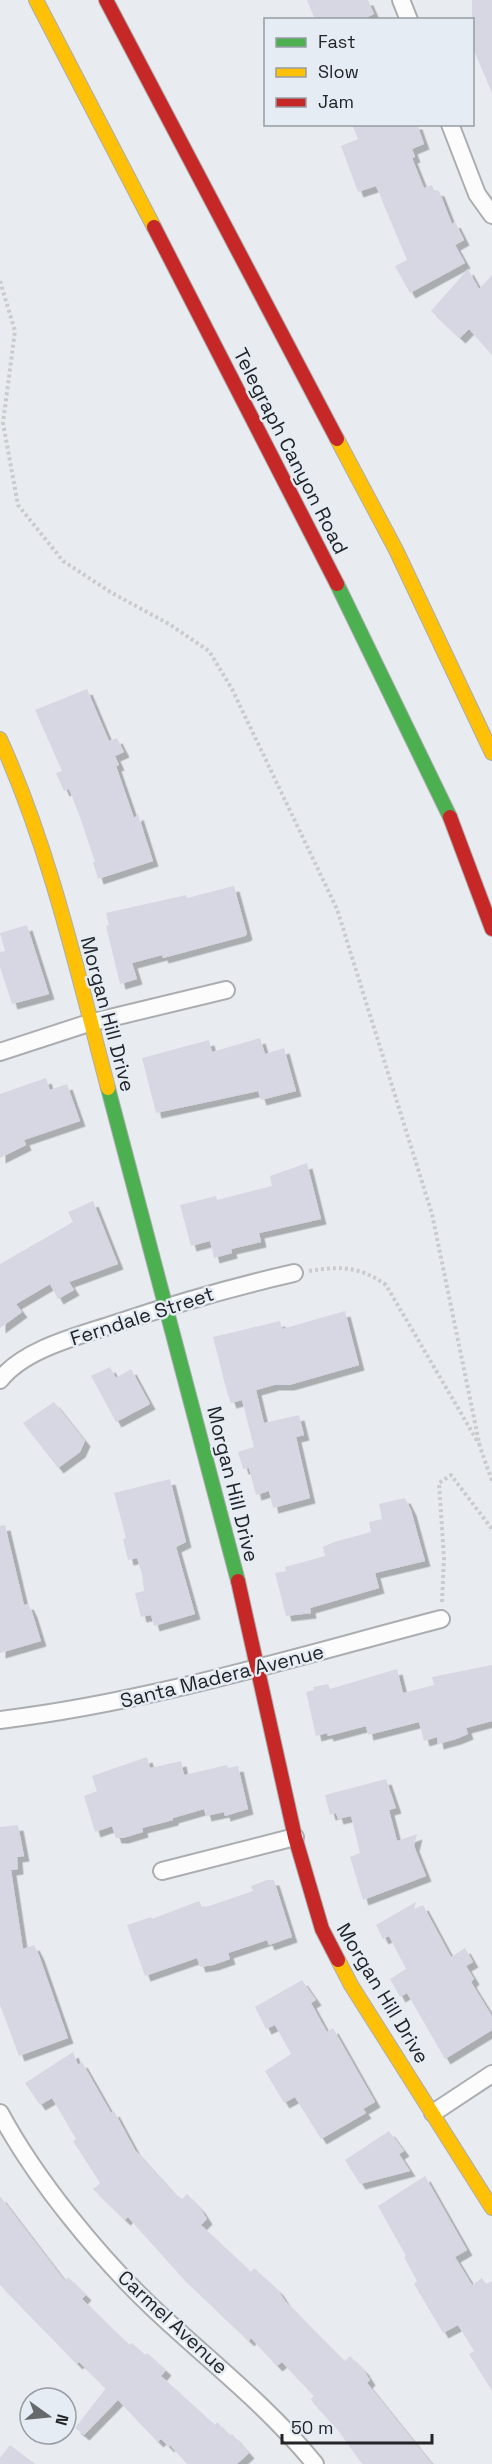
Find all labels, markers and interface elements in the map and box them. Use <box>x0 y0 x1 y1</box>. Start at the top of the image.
legend <box>264 18 474 126</box>
text: Fast <box>318 30 355 53</box>
text: Slow <box>318 60 359 83</box>
text: Jam <box>318 90 354 113</box>
street label: Telegraph Canyon Road <box>228 344 354 558</box>
street label: Morgan Hill Drive <box>75 934 141 1094</box>
street label: Ferndale Street <box>67 1281 217 1351</box>
street label: Morgan Hill Drive <box>201 1403 265 1565</box>
street label: Santa Madera Avenue <box>117 1638 327 1714</box>
street label: Morgan Hill Drive <box>331 1918 435 2068</box>
street label: Carmel Avenue <box>112 2264 234 2380</box>
north arrow <box>18 2386 78 2446</box>
scale bar <box>282 2407 432 2445</box>
text: N <box>50 2412 74 2428</box>
text: 50 m <box>291 2416 333 2439</box>

